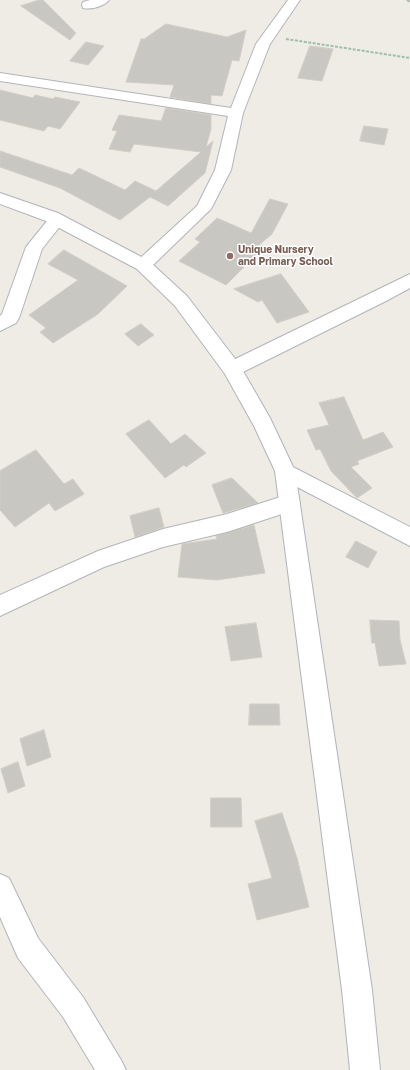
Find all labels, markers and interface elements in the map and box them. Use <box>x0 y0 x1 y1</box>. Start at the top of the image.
place label: Unique Nursery and Primary School <box>238 244 333 268</box>
marker: Unique Nursery and Primary School <box>225 251 235 261</box>

